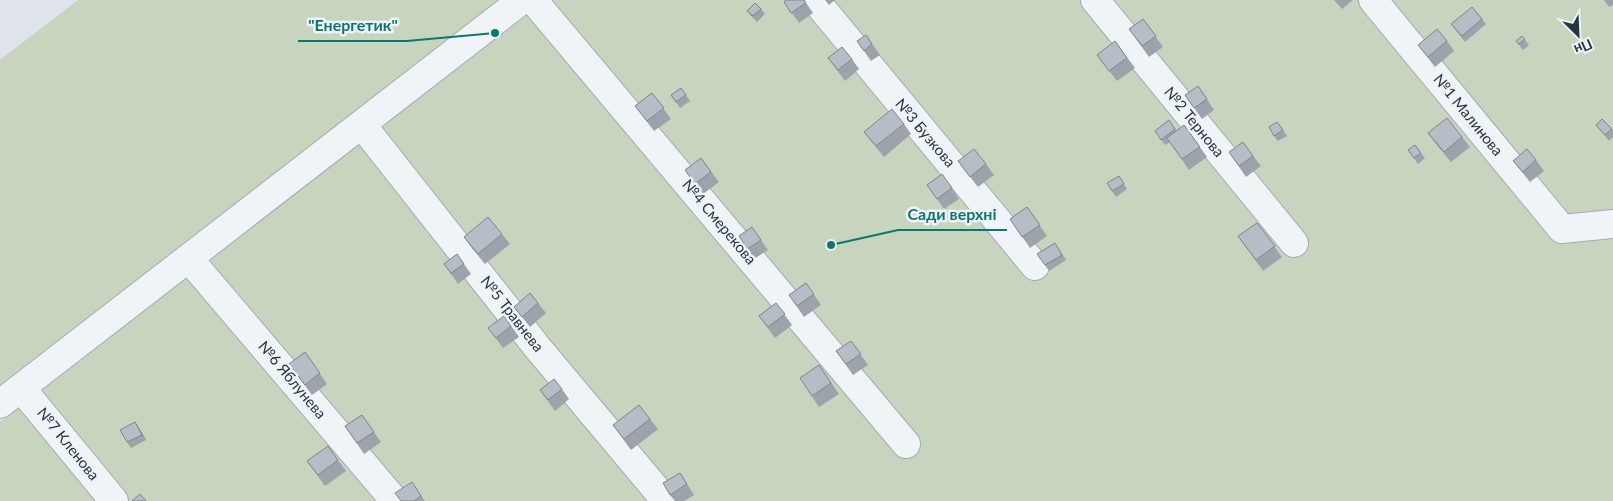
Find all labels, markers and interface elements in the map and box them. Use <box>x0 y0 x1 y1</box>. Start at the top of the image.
callout: "Енергетик" <box>298 10 407 41</box>
north arrow <box>1553 10 1603 60</box>
text: "Енергетик" <box>308 15 398 34</box>
text: Пн <box>1572 36 1595 59</box>
street label: №1 Малинова <box>1430 70 1507 159</box>
street label: №2 Тернова <box>1161 83 1229 160</box>
street label: №3 Бузкова <box>892 94 960 170</box>
street label: №4 Смерекова <box>679 175 761 268</box>
callout: Сади верхні <box>898 199 1007 230</box>
text: Сади верхні <box>908 204 996 223</box>
street label: №5 Травнева <box>477 272 548 355</box>
street label: №6 Яблунева <box>255 337 331 422</box>
street label: №7 Кленова <box>34 403 104 483</box>

